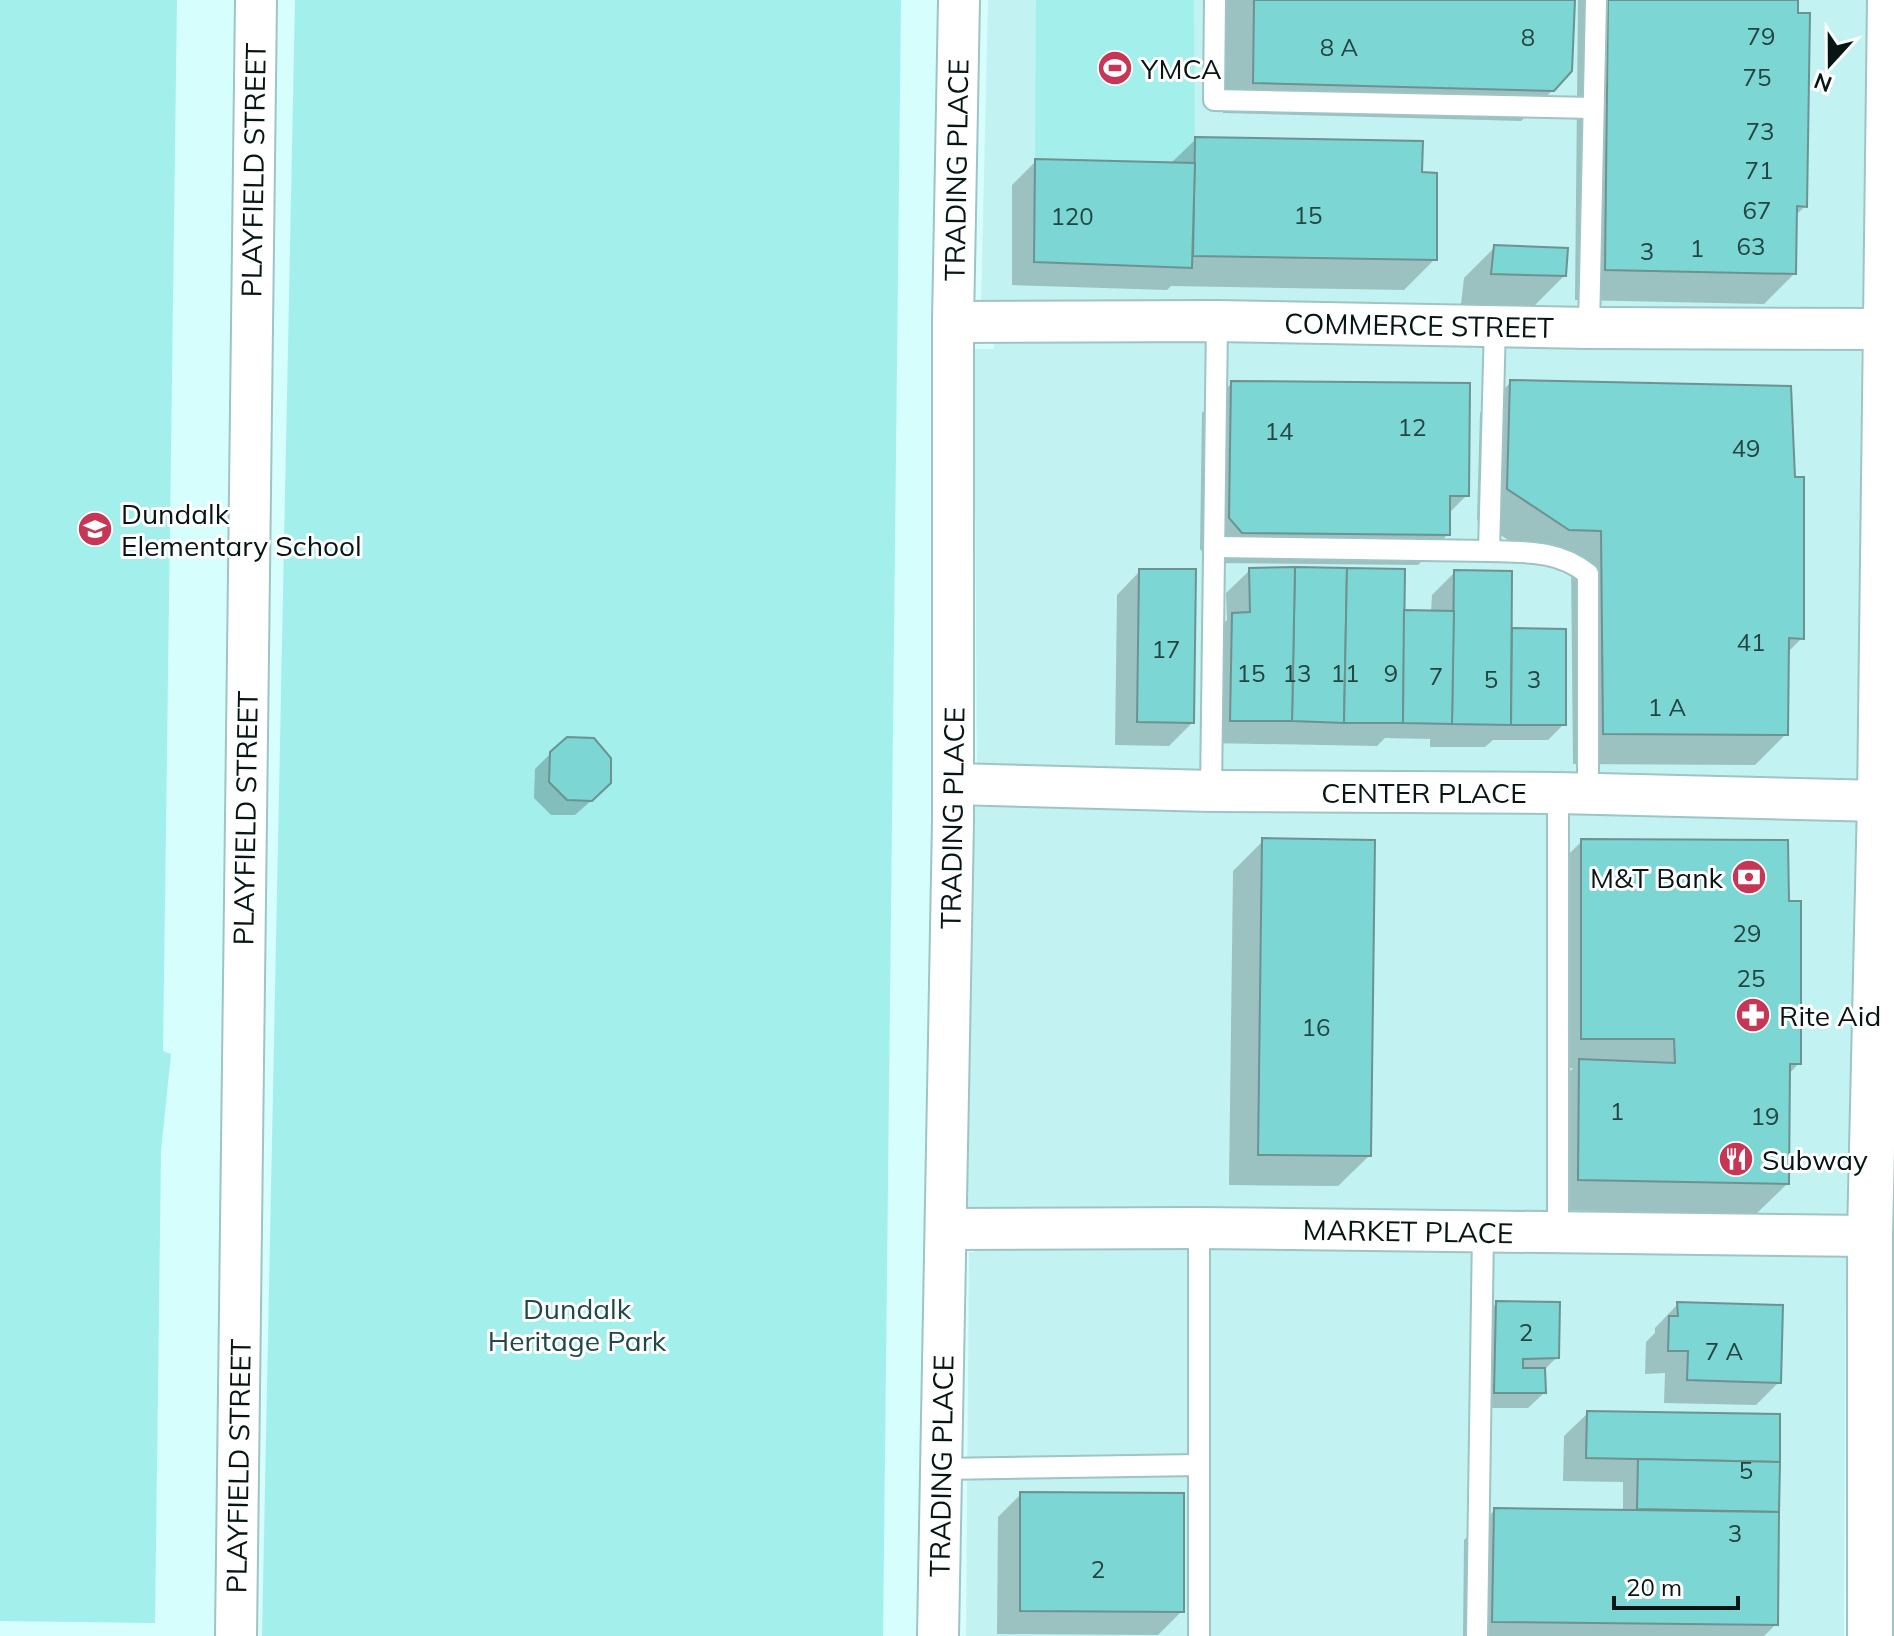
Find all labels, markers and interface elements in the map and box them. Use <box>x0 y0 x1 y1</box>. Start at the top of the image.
house number: 79 <box>1747 21 1775 51</box>
house number: 8 <box>1521 22 1535 52</box>
north arrow <box>1790 24 1870 104</box>
house number: 8 A <box>1320 32 1359 62</box>
street label: PLAYFIELD STREET <box>233 42 273 298</box>
sports icon: YMCA <box>1096 49 1134 87</box>
place label: YMCA <box>1140 51 1222 86</box>
street label: TRADING PLACE <box>937 59 975 281</box>
house number: 75 <box>1743 62 1771 92</box>
text: N <box>1810 67 1836 99</box>
house number: 73 <box>1746 116 1774 146</box>
house number: 71 <box>1745 155 1773 185</box>
house number: 67 <box>1743 195 1771 225</box>
house number: 15 <box>1294 200 1322 230</box>
house number: 120 <box>1050 201 1094 231</box>
house number: 63 <box>1737 231 1765 261</box>
house number: 1 <box>1690 233 1704 263</box>
house number: 3 <box>1640 236 1654 266</box>
street label: COMMERCE STREET <box>1284 305 1554 345</box>
house number: 12 <box>1398 412 1426 442</box>
house number: 14 <box>1265 416 1293 446</box>
house number: 49 <box>1732 433 1760 463</box>
place label: Dundalk Elementary School <box>121 496 362 563</box>
school or university icon: Dundalk Elementary School <box>76 510 114 548</box>
house number: 41 <box>1737 627 1765 657</box>
house number: 17 <box>1152 634 1180 664</box>
house number: 15 <box>1237 658 1265 688</box>
house number: 13 <box>1283 658 1311 688</box>
house number: 11 <box>1331 658 1359 688</box>
house number: 9 <box>1384 658 1398 688</box>
house number: 7 <box>1429 661 1443 691</box>
house number: 5 <box>1484 664 1498 694</box>
house number: 3 <box>1527 664 1541 694</box>
street label: PLAYFIELD STREET <box>225 690 265 946</box>
house number: 1 A <box>1648 692 1687 722</box>
street label: TRADING PLACE <box>933 707 971 929</box>
street label: CENTER PLACE <box>1321 775 1527 810</box>
bank icon: M&T Bank <box>1730 858 1768 896</box>
place label: M&T Bank <box>1590 860 1724 895</box>
house number: 29 <box>1733 918 1761 948</box>
house number: 25 <box>1737 963 1765 993</box>
pharmacy icon: Rite Aid <box>1734 996 1772 1034</box>
place label: Rite Aid <box>1779 998 1881 1033</box>
house number: 16 <box>1302 1012 1330 1042</box>
house number: 1 <box>1610 1096 1624 1126</box>
house number: 19 <box>1751 1101 1779 1131</box>
restaurant icon: Subway <box>1717 1140 1755 1178</box>
place label: Subway <box>1762 1142 1868 1177</box>
street label: MARKET PLACE <box>1302 1212 1514 1250</box>
park label: Dundalk Heritage Park <box>488 1291 667 1358</box>
house number: 2 <box>1519 1317 1533 1347</box>
house number: 7 A <box>1705 1336 1744 1366</box>
street label: PLAYFIELD STREET <box>218 1338 258 1594</box>
street label: TRADING PLACE <box>922 1355 960 1577</box>
house number: 5 <box>1739 1455 1753 1485</box>
house number: 3 <box>1728 1518 1742 1548</box>
house number: 2 <box>1091 1554 1105 1584</box>
scale bar <box>1614 1560 1738 1610</box>
text: 20 m <box>1626 1572 1682 1602</box>

